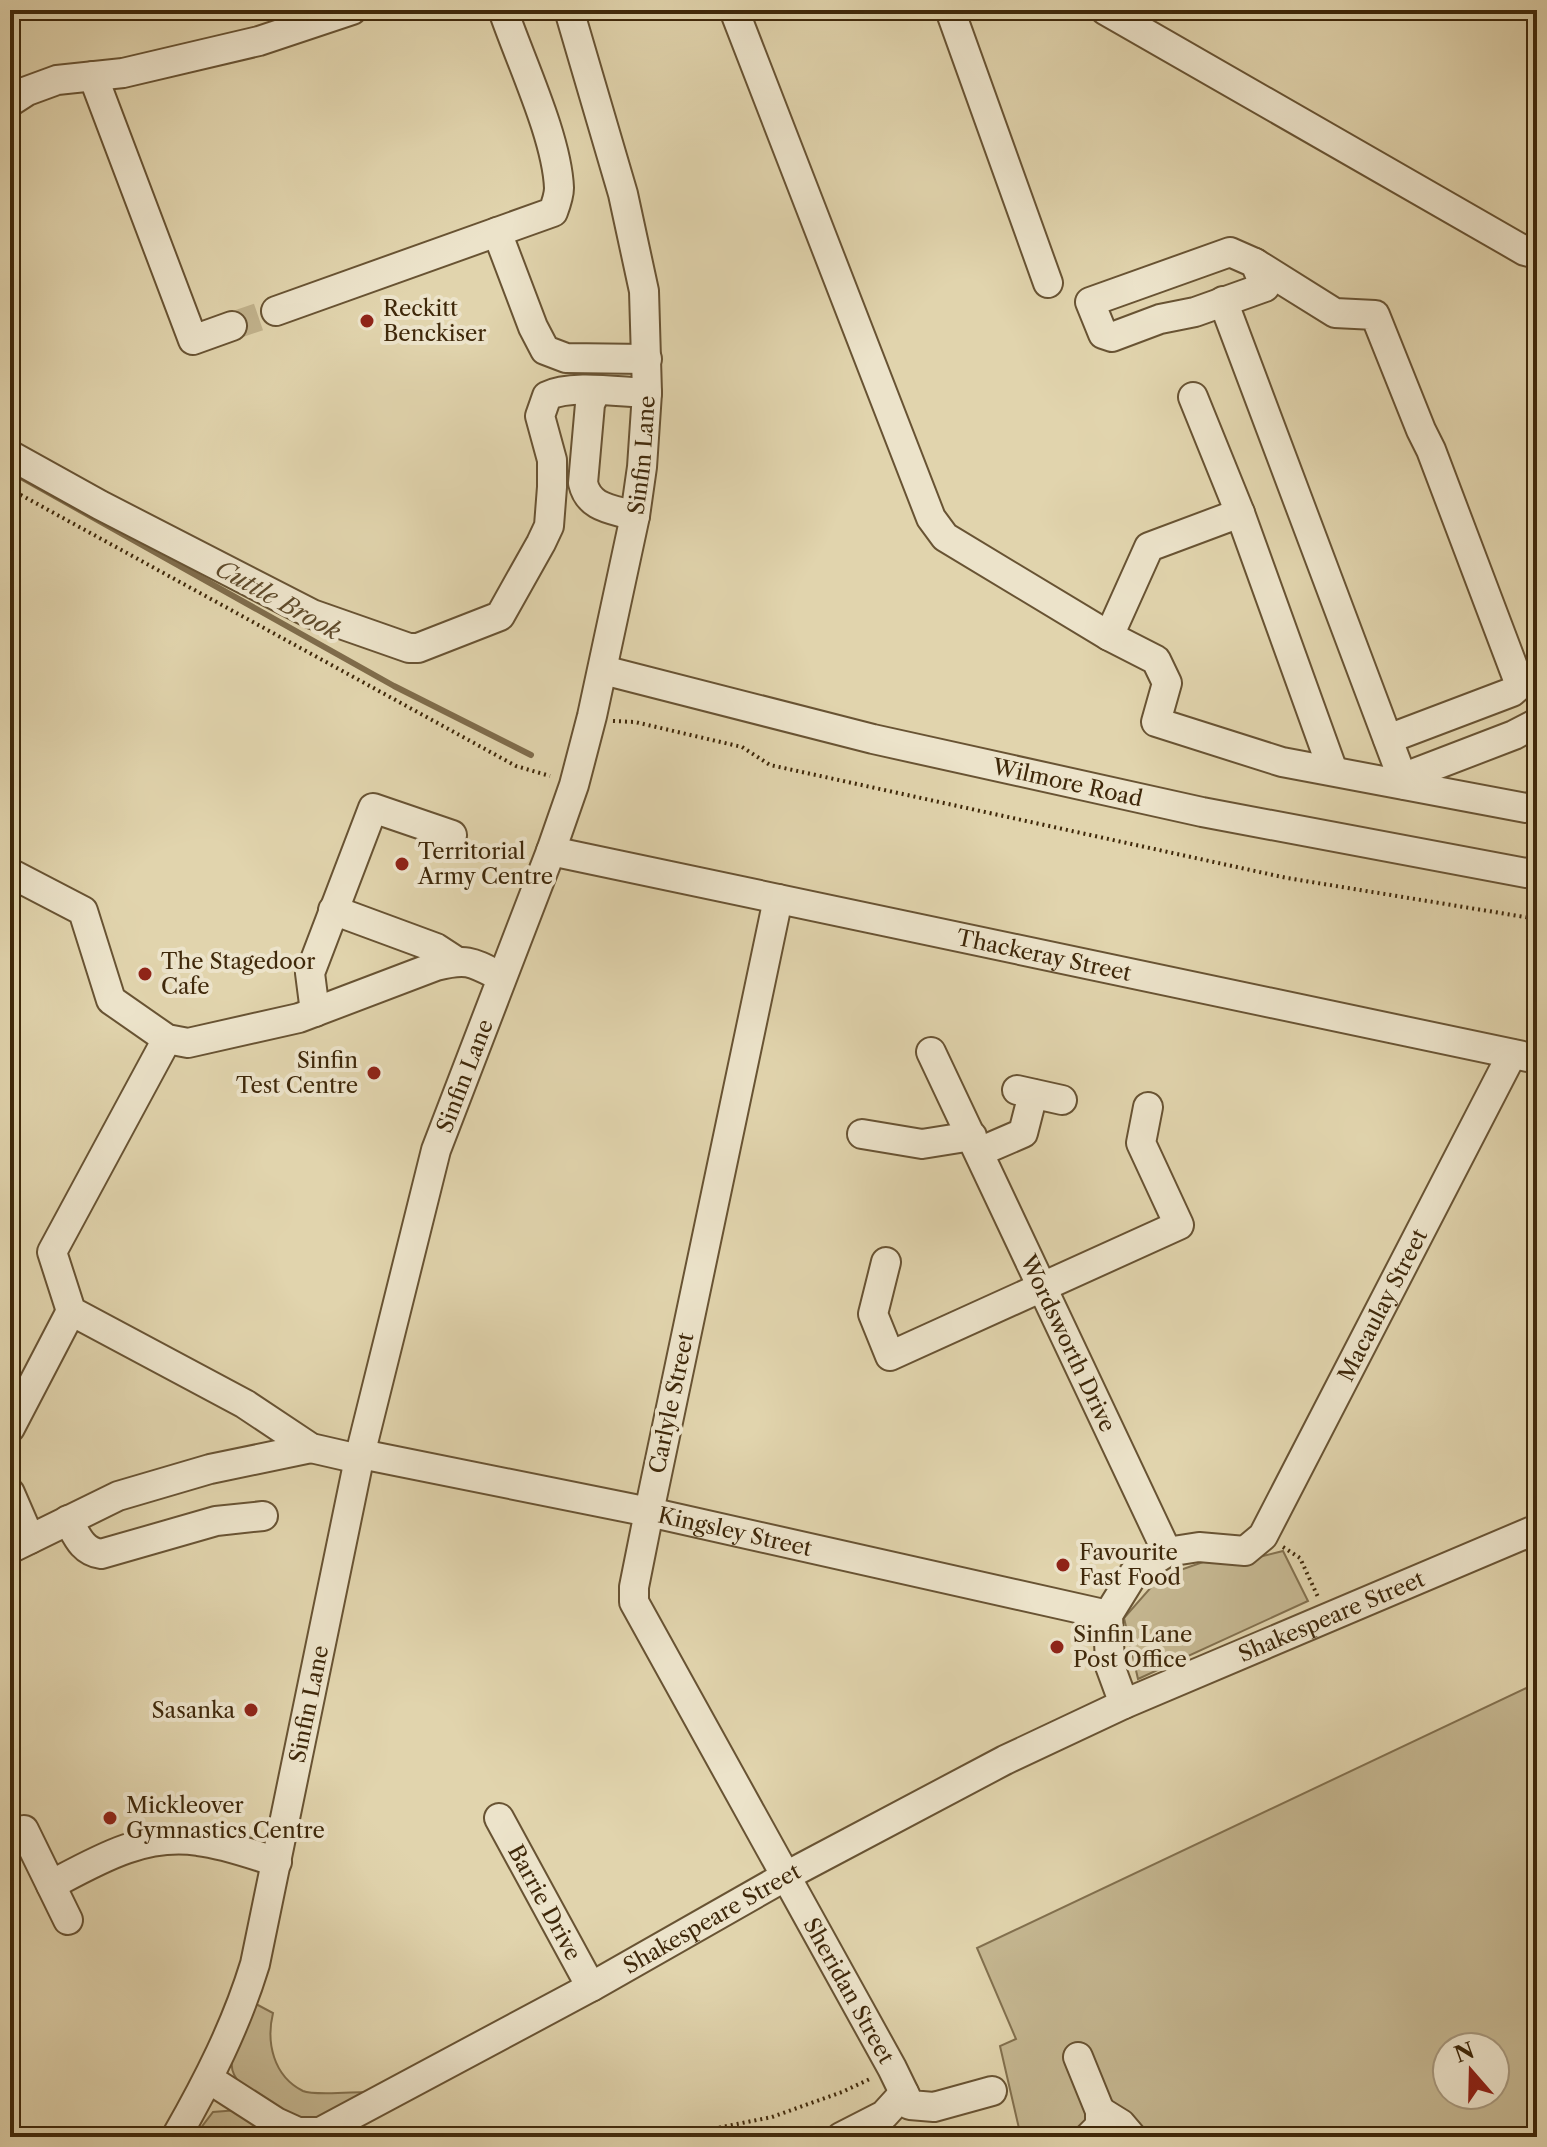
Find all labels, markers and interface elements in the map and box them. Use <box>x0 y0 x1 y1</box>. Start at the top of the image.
place label: Reckitt Benckiser <box>383 295 487 347</box>
marker: Reckitt Benckiser <box>358 312 376 330</box>
street label: Sinfin Lane <box>622 395 661 516</box>
water label: Cuttle Brook <box>211 553 346 646</box>
street label: Wilmore Road <box>989 753 1145 812</box>
place label: Territorial Army Centre <box>417 838 553 890</box>
marker: Territorial Army Centre <box>393 855 411 873</box>
street label: Thackeray Street <box>954 924 1134 987</box>
place label: The Stagedoor Cafe <box>161 948 315 1000</box>
marker: The Stagedoor Cafe <box>136 965 154 983</box>
street label: Sinfin Lane <box>431 1016 499 1137</box>
place label: Sinfin Test Centre <box>236 1047 358 1099</box>
marker: Sinfin Test Centre <box>365 1064 383 1082</box>
street label: Macaulay Street <box>1332 1224 1433 1386</box>
street label: Wordsworth Drive <box>1014 1250 1121 1436</box>
street label: Carlyle Street <box>643 1330 700 1476</box>
street label: Kingsley Street <box>655 1501 815 1562</box>
place label: Favourite Fast Food <box>1079 1539 1181 1591</box>
marker: Favourite Fast Food <box>1054 1556 1072 1574</box>
street label: Shakespeare Street <box>1234 1565 1429 1668</box>
place label: Sinfin Lane Post Office <box>1073 1621 1192 1673</box>
marker: Sinfin Lane Post Office <box>1048 1638 1066 1656</box>
street label: Sinfin Lane <box>284 1643 334 1765</box>
place label: Sasanka <box>151 1697 235 1724</box>
marker: Sasanka <box>242 1701 260 1719</box>
place label: Mickleover Gymnastics Centre <box>126 1792 325 1844</box>
marker: Mickleover Gymnastics Centre <box>101 1809 119 1827</box>
street label: Barrie Drive <box>502 1840 587 1965</box>
street label: Shakespeare Street <box>619 1858 805 1980</box>
street label: Sheridan Street <box>798 1913 900 2068</box>
north arrow <box>1431 2031 1511 2111</box>
text: N <box>1451 2037 1478 2069</box>

